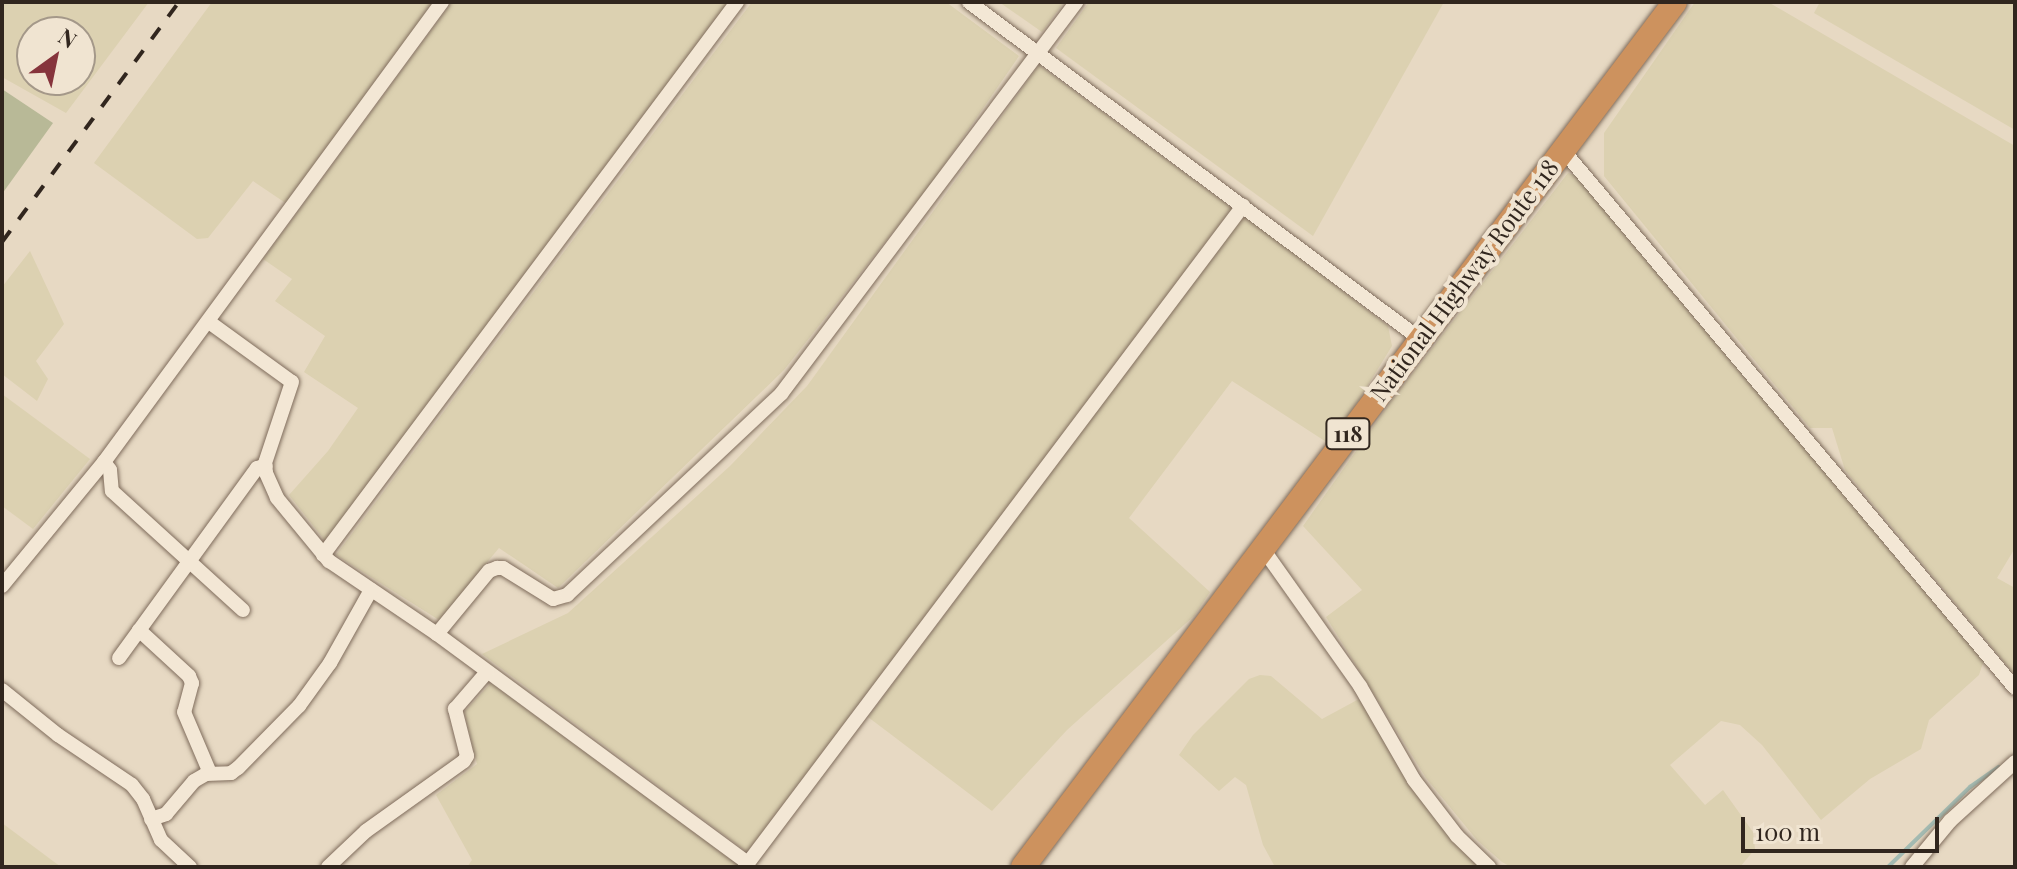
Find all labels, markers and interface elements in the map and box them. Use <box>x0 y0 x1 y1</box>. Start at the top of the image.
north arrow <box>16 16 96 96</box>
text: N <box>53 21 83 54</box>
street label: National Highway Route 118 <box>1364 153 1564 407</box>
road number: 118 <box>1324 416 1372 452</box>
scale bar <box>1745 801 1943 851</box>
text: 100 m <box>1755 815 1820 847</box>

